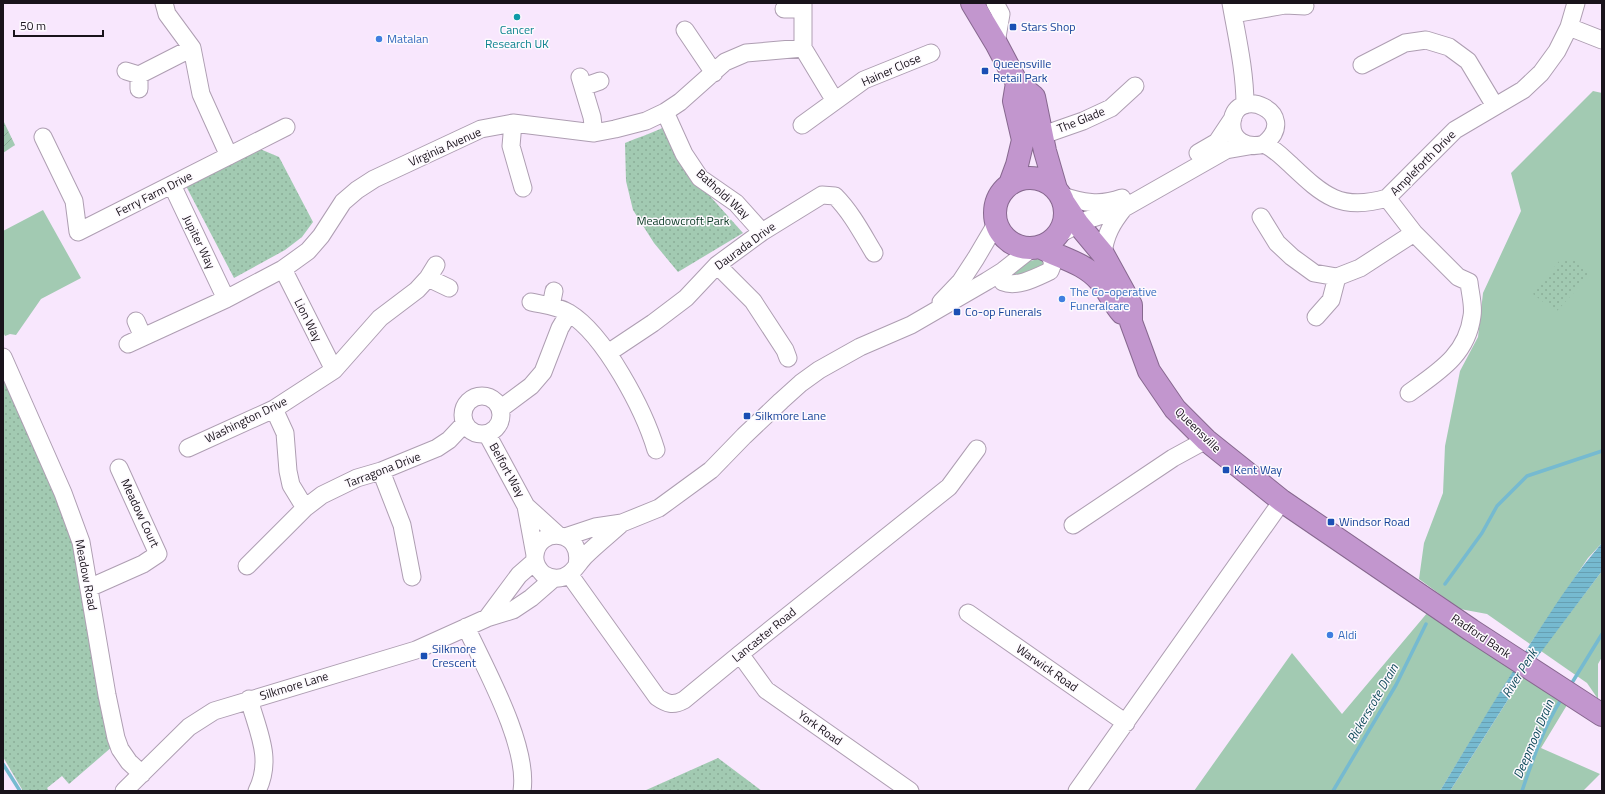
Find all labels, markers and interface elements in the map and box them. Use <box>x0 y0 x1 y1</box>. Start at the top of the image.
scale bar <box>14 12 103 38</box>
marker: Cancer Research UK <box>512 12 522 22</box>
text: 50 m <box>20 16 46 35</box>
place label: Stars Shop <box>1021 17 1076 36</box>
place label: Cancer Research UK <box>485 20 549 53</box>
marker: Stars Shop <box>1008 22 1018 32</box>
place label: Matalan <box>387 29 429 48</box>
marker: Matalan <box>374 34 384 44</box>
street label: Hainer Close <box>858 48 924 91</box>
place label: Queensville Retail Park <box>993 54 1051 87</box>
marker: Queensville Retail Park <box>980 66 990 76</box>
street label: The Glade <box>1054 101 1108 138</box>
street label: Virginia Avenue <box>405 122 484 171</box>
street label: Ampleforth Drive <box>1385 125 1460 200</box>
street label: Batholdi Way <box>692 164 755 223</box>
street label: Ferry Farm Drive <box>112 166 195 221</box>
park label: Meadowcroft Park <box>636 211 730 230</box>
street label: Jupiter Way <box>178 212 221 272</box>
street label: Daurada Drive <box>710 217 779 274</box>
place label: The Co-operative Funeralcare <box>1070 282 1157 315</box>
marker: The Co-operative Funeralcare <box>1057 294 1067 304</box>
street label: Lion Way <box>290 295 327 345</box>
place label: Co-op Funerals <box>965 302 1042 321</box>
marker: Co-op Funerals <box>952 307 962 317</box>
street label: Washington Drive <box>201 391 290 448</box>
street label: Queensville <box>1171 403 1226 457</box>
place label: Silkmore Lane <box>755 406 826 425</box>
marker: Silkmore Lane <box>742 411 752 421</box>
street label: Belfort Way <box>485 439 530 501</box>
street label: Tarragona Drive <box>342 446 423 493</box>
place label: Kent Way <box>1234 460 1282 479</box>
marker: Kent Way <box>1221 465 1231 475</box>
street label: Meadow Court <box>116 475 165 551</box>
place label: Windsor Road <box>1339 512 1410 531</box>
marker: Windsor Road <box>1326 517 1336 527</box>
street label: Meadow Road <box>70 538 103 612</box>
street label: Lancaster Road <box>727 603 800 667</box>
street label: Radford Bank <box>1448 609 1515 663</box>
place label: Aldi <box>1338 625 1357 644</box>
marker: Aldi <box>1325 630 1335 640</box>
place label: Silkmore Crescent <box>432 639 477 672</box>
street label: Warwick Road <box>1012 639 1082 696</box>
water label: River Penk <box>1496 643 1543 701</box>
marker: Silkmore Crescent <box>419 651 429 661</box>
water label: Rickerscote Drain <box>1341 659 1403 746</box>
street label: Silkmore Lane <box>257 666 331 705</box>
water label: Deepmoor Drain <box>1507 696 1559 781</box>
street label: York Road <box>794 705 846 750</box>

